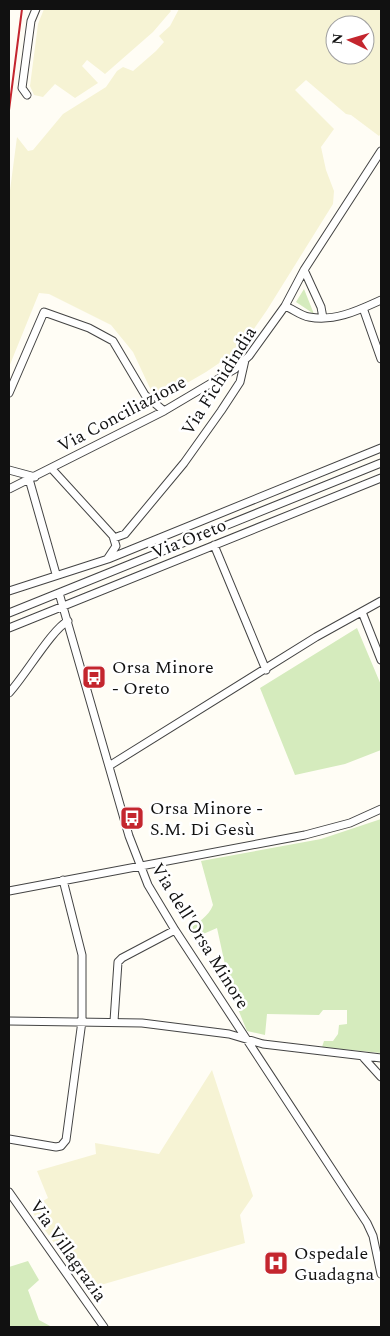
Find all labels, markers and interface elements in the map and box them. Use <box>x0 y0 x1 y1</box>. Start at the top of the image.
north arrow <box>325 15 375 65</box>
text: N <box>327 32 349 46</box>
street label: Via Fichidindia <box>175 321 263 441</box>
street label: Via Conciliazione <box>53 369 191 459</box>
street label: Via Oreto <box>147 512 231 566</box>
place label: Orsa Minore - Oreto <box>112 654 214 702</box>
bus stop icon: Orsa Minore - Oreto <box>81 664 107 690</box>
place label: Orsa Minore - S.M. Di Gesù <box>150 795 263 843</box>
bus stop icon: Orsa Minore - S.M. Di Gesù <box>119 805 145 831</box>
street label: Via dell'Orsa Minore <box>144 858 256 1014</box>
street label: Via Villagrazia <box>23 1194 113 1308</box>
place label: Ospedale Guadagna <box>294 1240 375 1288</box>
hospital icon: Ospedale Guadagna <box>263 1250 289 1276</box>

